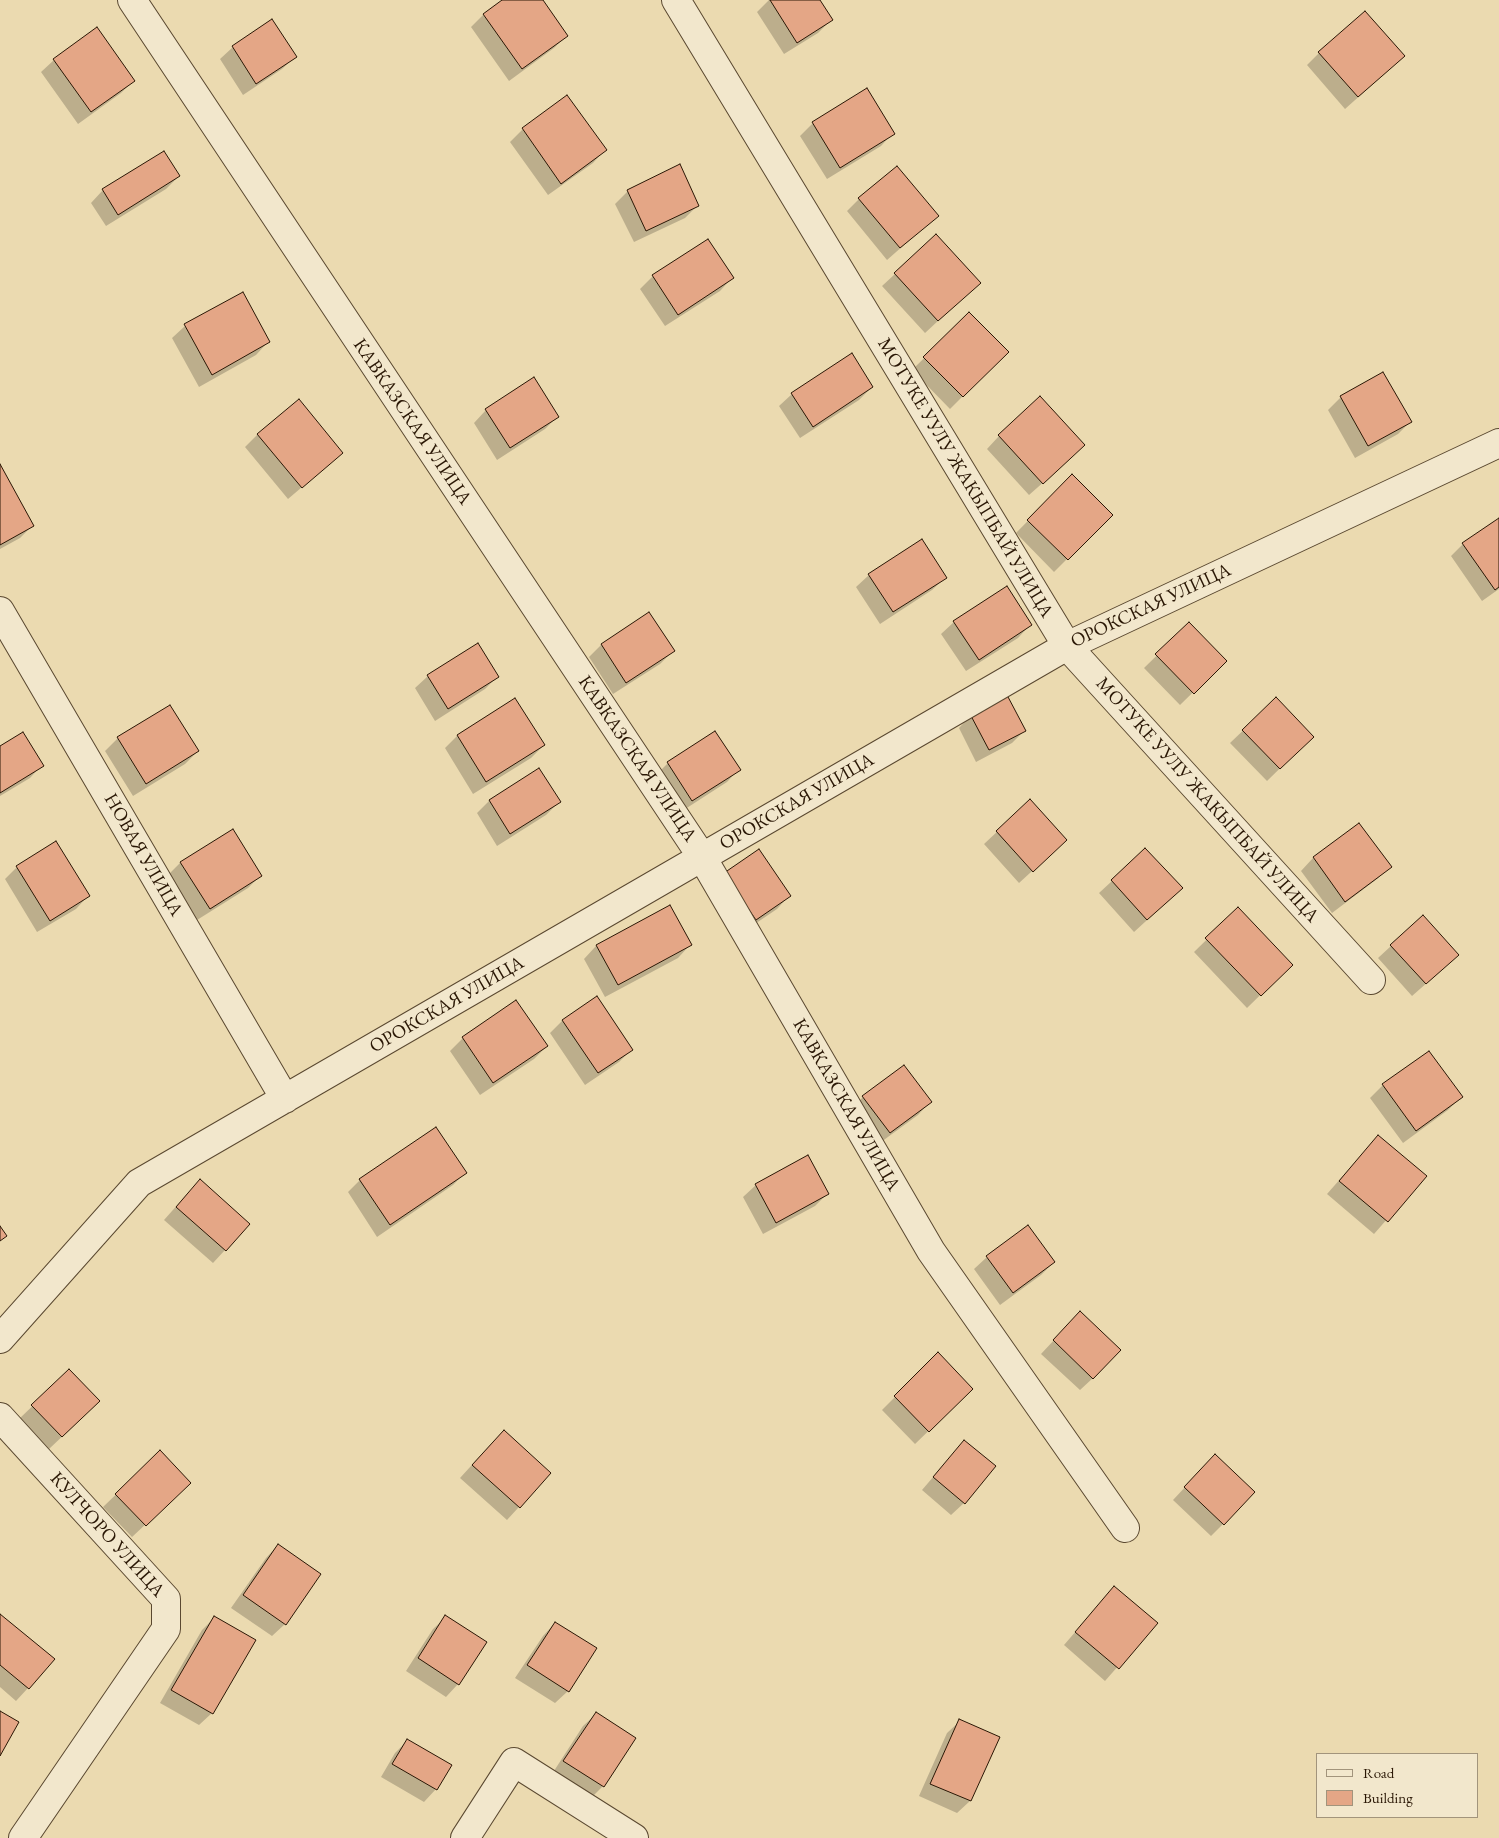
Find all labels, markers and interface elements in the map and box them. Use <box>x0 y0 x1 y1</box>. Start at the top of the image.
street label: МОТУКЕ УУЛУ ЖАКЫПБАЙ УЛИЦА <box>872 334 1058 622</box>
street label: КАВКАЗСКАЯ УЛИЦА <box>348 335 476 509</box>
street label: ОРОКСКАЯ УЛИЦА <box>1067 559 1235 653</box>
street label: КАВКАЗСКАЯ УЛИЦА <box>573 672 701 846</box>
street label: МОТУКЕ УУЛУ ЖАКЫПБАЙ УЛИЦА <box>1091 673 1323 927</box>
street label: ОРОКСКАЯ УЛИЦА <box>716 749 878 855</box>
street label: НОВАЯ УЛИЦА <box>99 789 187 921</box>
street label: ОРОКСКАЯ УЛИЦА <box>366 952 528 1058</box>
street label: КАВКАЗСКАЯ УЛИЦА <box>787 1015 905 1195</box>
street label: КУЛЧОРО УЛИЦА <box>45 1468 169 1602</box>
legend <box>1316 1753 1479 1818</box>
text: Road <box>1363 1763 1394 1782</box>
text: Building <box>1363 1788 1413 1807</box>

